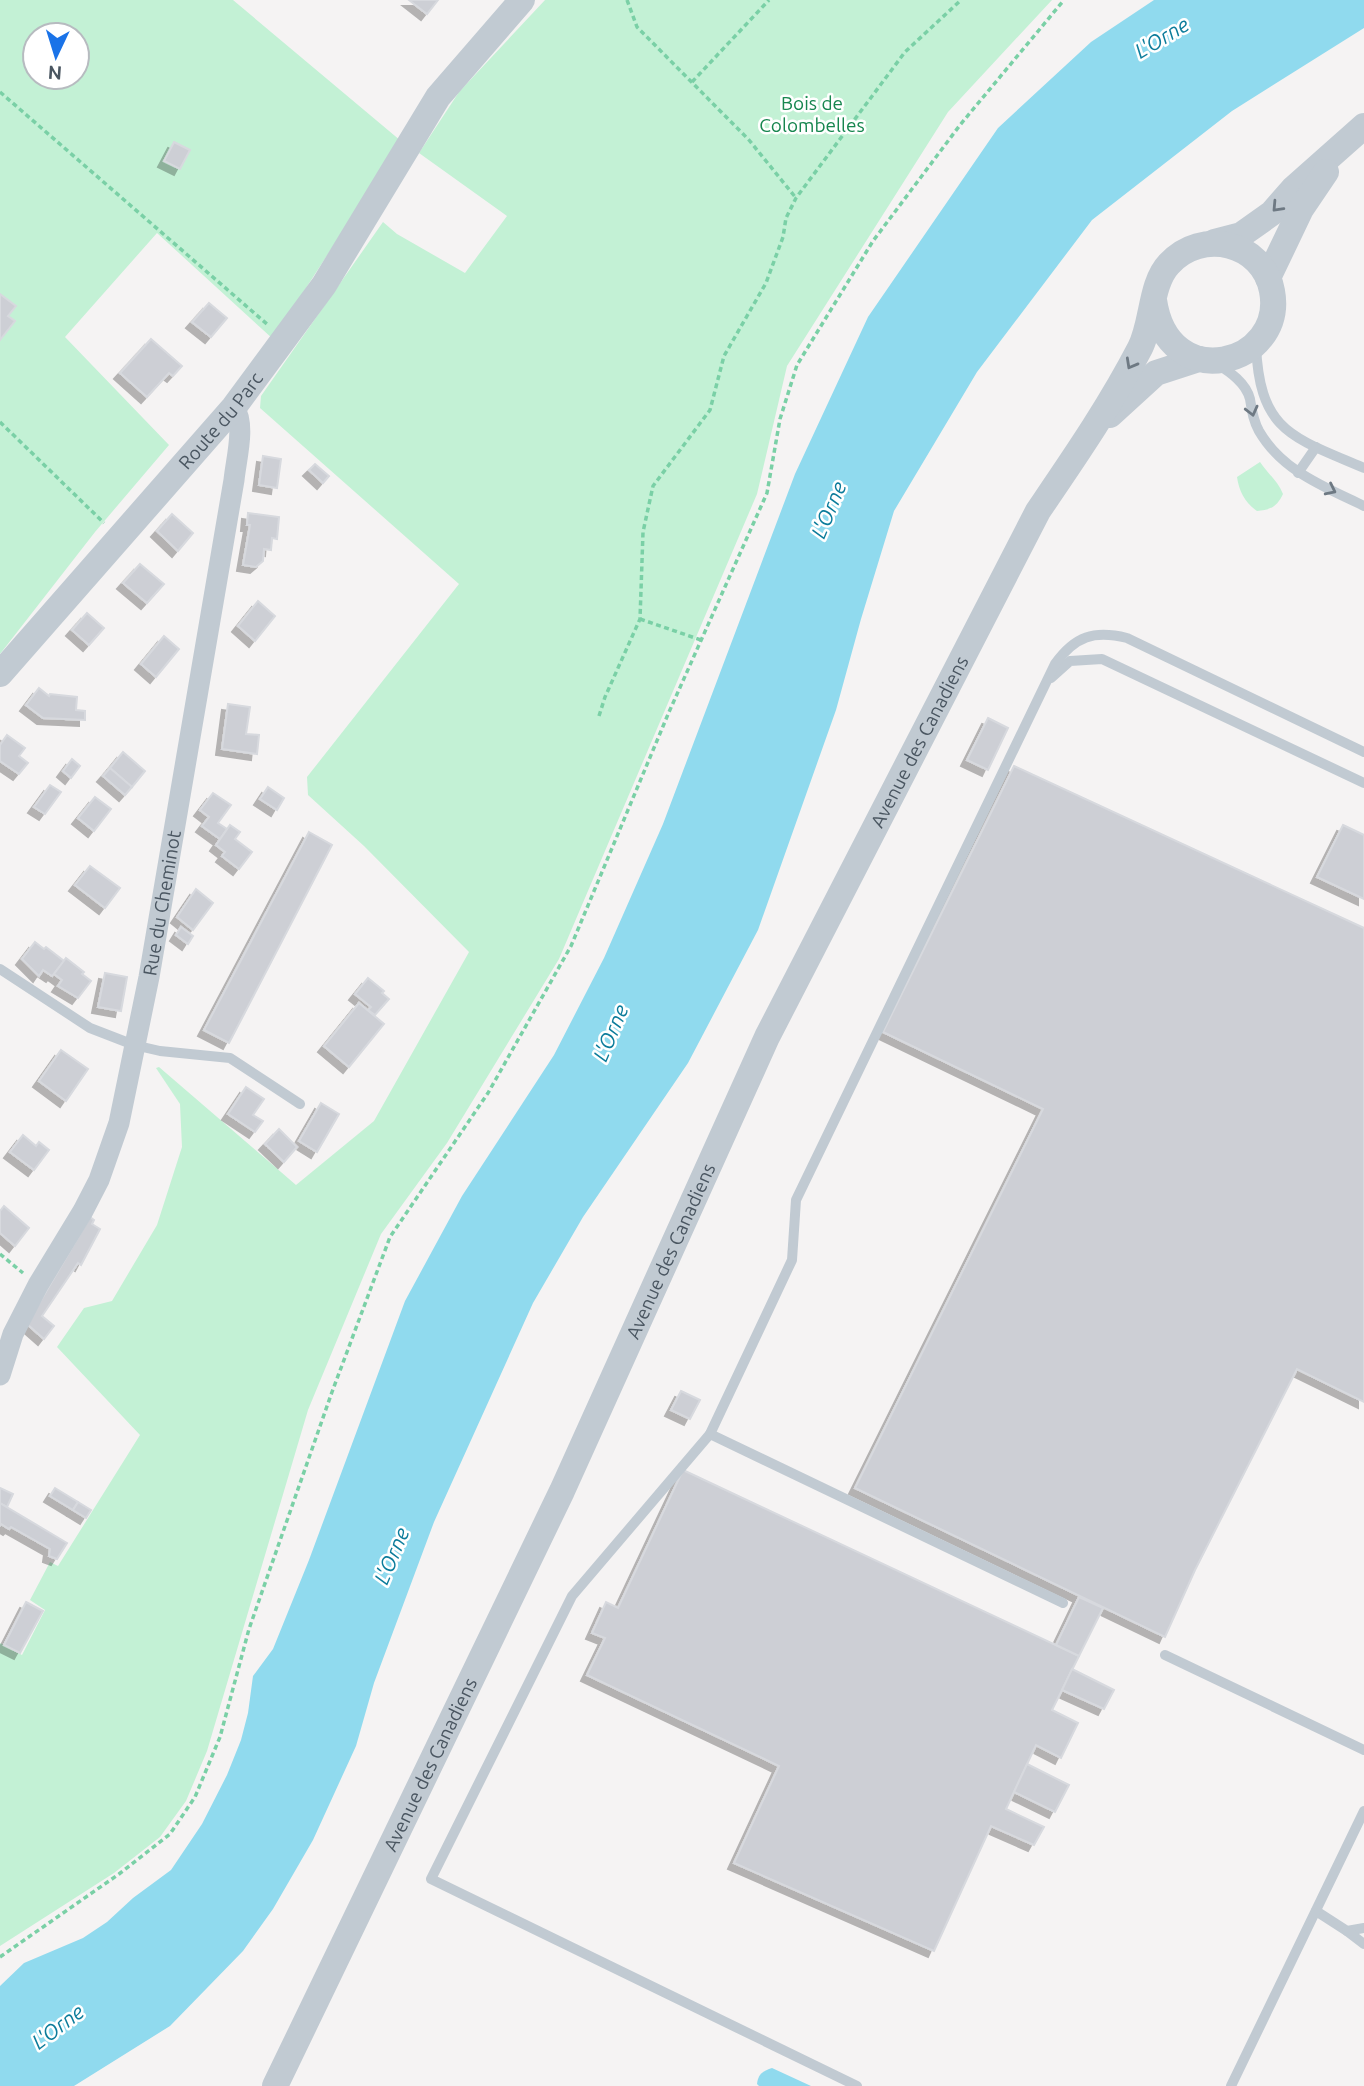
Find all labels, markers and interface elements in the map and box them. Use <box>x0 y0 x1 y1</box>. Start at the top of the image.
water label: L'Orne <box>1130 11 1193 63</box>
north arrow <box>21 21 91 91</box>
text: N <box>47 61 63 84</box>
park label: Bois de Colombelles <box>759 92 865 136</box>
one-way arrow <box>1272 199 1285 212</box>
one-way arrow <box>1126 356 1139 369</box>
street label: Route du Parc <box>174 368 267 473</box>
one-way arrow <box>1244 405 1259 417</box>
water label: L'Orne <box>806 477 851 541</box>
one-way arrow <box>1324 481 1336 495</box>
street label: Avenue des Canadiens <box>866 652 972 831</box>
street label: Rue du Cheminot <box>138 828 185 978</box>
water label: L'Orne <box>588 1000 633 1064</box>
street label: Avenue des Canadiens <box>621 1160 720 1342</box>
water label: L'Orne <box>369 1523 414 1587</box>
street label: Avenue des Canadiens <box>379 1674 481 1855</box>
water label: L'Orne <box>27 1999 89 2054</box>

